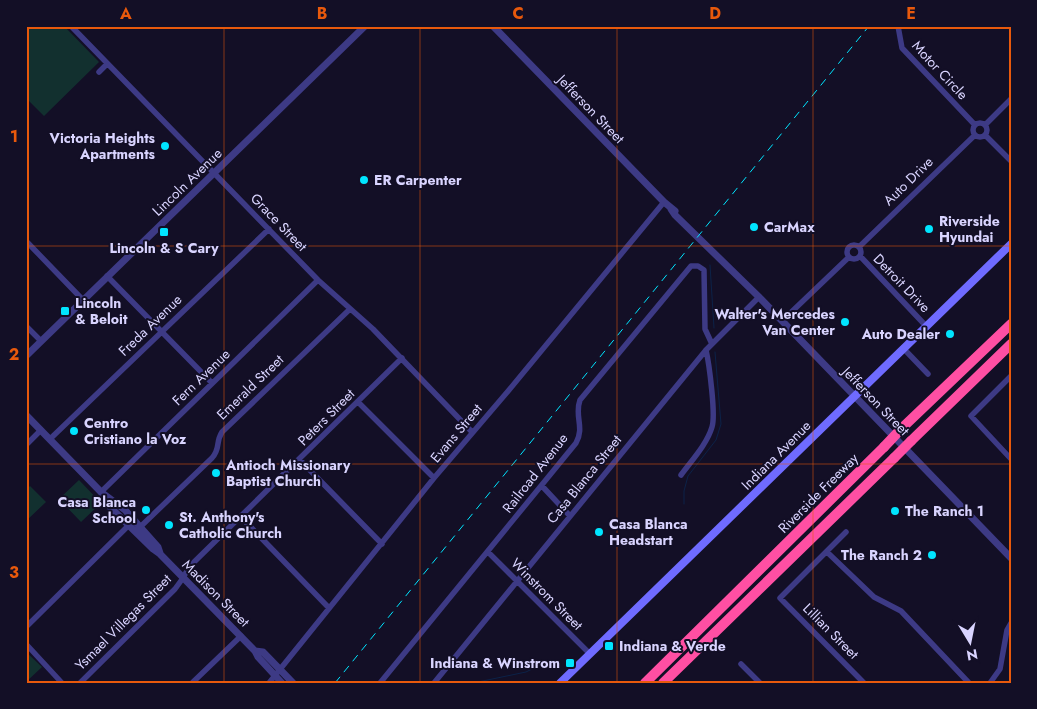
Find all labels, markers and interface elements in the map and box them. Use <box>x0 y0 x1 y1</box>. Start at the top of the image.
text: A <box>119 2 132 25</box>
text: B <box>317 2 327 25</box>
text: C <box>512 2 524 25</box>
text: D <box>709 2 721 25</box>
text: E <box>906 2 916 25</box>
street label: Motor Circle <box>907 36 973 104</box>
street label: Jefferson Street <box>552 69 629 148</box>
text: 1 <box>10 125 18 148</box>
place label: Victoria Heights Apartments <box>49 128 156 164</box>
marker: Victoria Heights Apartments <box>159 140 171 152</box>
street label: Lincoln Avenue <box>148 144 226 220</box>
street label: Auto Drive <box>879 152 937 210</box>
place label: ER Carpenter <box>374 170 462 190</box>
marker: ER Carpenter <box>358 174 370 186</box>
street label: Grace Street <box>246 188 312 256</box>
place label: Riverside Hyundai <box>939 211 1000 247</box>
place label: CarMax <box>764 217 815 237</box>
marker: CarMax <box>748 221 760 233</box>
marker: Riverside Hyundai <box>923 223 935 235</box>
marker: Lincoln & S Cary <box>158 226 170 238</box>
place label: Lincoln & S Cary <box>109 238 219 258</box>
street label: Detroit Drive <box>869 249 935 317</box>
street label: Freda Avenue <box>114 290 186 360</box>
place label: Lincoln & Beloit <box>75 293 128 329</box>
place label: Walter's Mercedes Van Center <box>714 304 836 340</box>
marker: Lincoln & Beloit <box>59 305 71 317</box>
marker: Walter's Mercedes Van Center <box>839 316 851 328</box>
place label: Auto Dealer <box>861 324 940 344</box>
marker: Auto Dealer <box>944 328 956 340</box>
text: 2 <box>9 343 19 366</box>
street label: Fern Avenue <box>168 344 234 410</box>
street label: Emerald Street <box>212 349 288 424</box>
street label: Jefferson Street <box>837 361 914 440</box>
street label: Peters Street <box>293 384 359 450</box>
street label: Evans Street <box>425 399 487 467</box>
place label: Centro Cristiano la Voz <box>84 413 187 449</box>
street label: Indiana Avenue <box>737 416 815 494</box>
marker: Centro Cristiano la Voz <box>68 425 80 437</box>
street label: Railroad Avenue <box>498 429 572 517</box>
street label: Casa Blanca Street <box>542 430 626 528</box>
street label: Riverside Freeway <box>773 448 863 538</box>
place label: Antioch Missionary Baptist Church <box>225 455 351 491</box>
marker: Antioch Missionary Baptist Church <box>210 467 222 479</box>
place label: Casa Blanca School <box>57 492 136 528</box>
place label: The Ranch 1 <box>905 501 984 521</box>
marker: Casa Blanca School <box>140 504 152 516</box>
marker: The Ranch 1 <box>889 505 901 517</box>
place label: St. Anthony's Catholic Church <box>179 507 282 543</box>
place label: Casa Blanca Headstart <box>609 514 688 550</box>
marker: St. Anthony's Catholic Church <box>163 519 175 531</box>
marker: Casa Blanca Headstart <box>593 526 605 538</box>
place label: The Ranch 2 <box>841 545 922 565</box>
marker: The Ranch 2 <box>926 549 938 561</box>
street label: Winstrom Street <box>506 553 588 635</box>
street label: Madison Street <box>178 555 255 632</box>
text: 3 <box>9 561 19 584</box>
street label: Ysmael Villegas Street <box>70 569 176 675</box>
street label: Lillian Street <box>799 599 864 664</box>
north arrow <box>944 616 994 666</box>
place label: Indiana & Verde <box>619 636 726 656</box>
marker: Indiana & Verde <box>603 640 615 652</box>
text: N <box>965 644 979 666</box>
place label: Indiana & Winstrom <box>430 653 560 673</box>
marker: Indiana & Winstrom <box>564 657 576 669</box>

